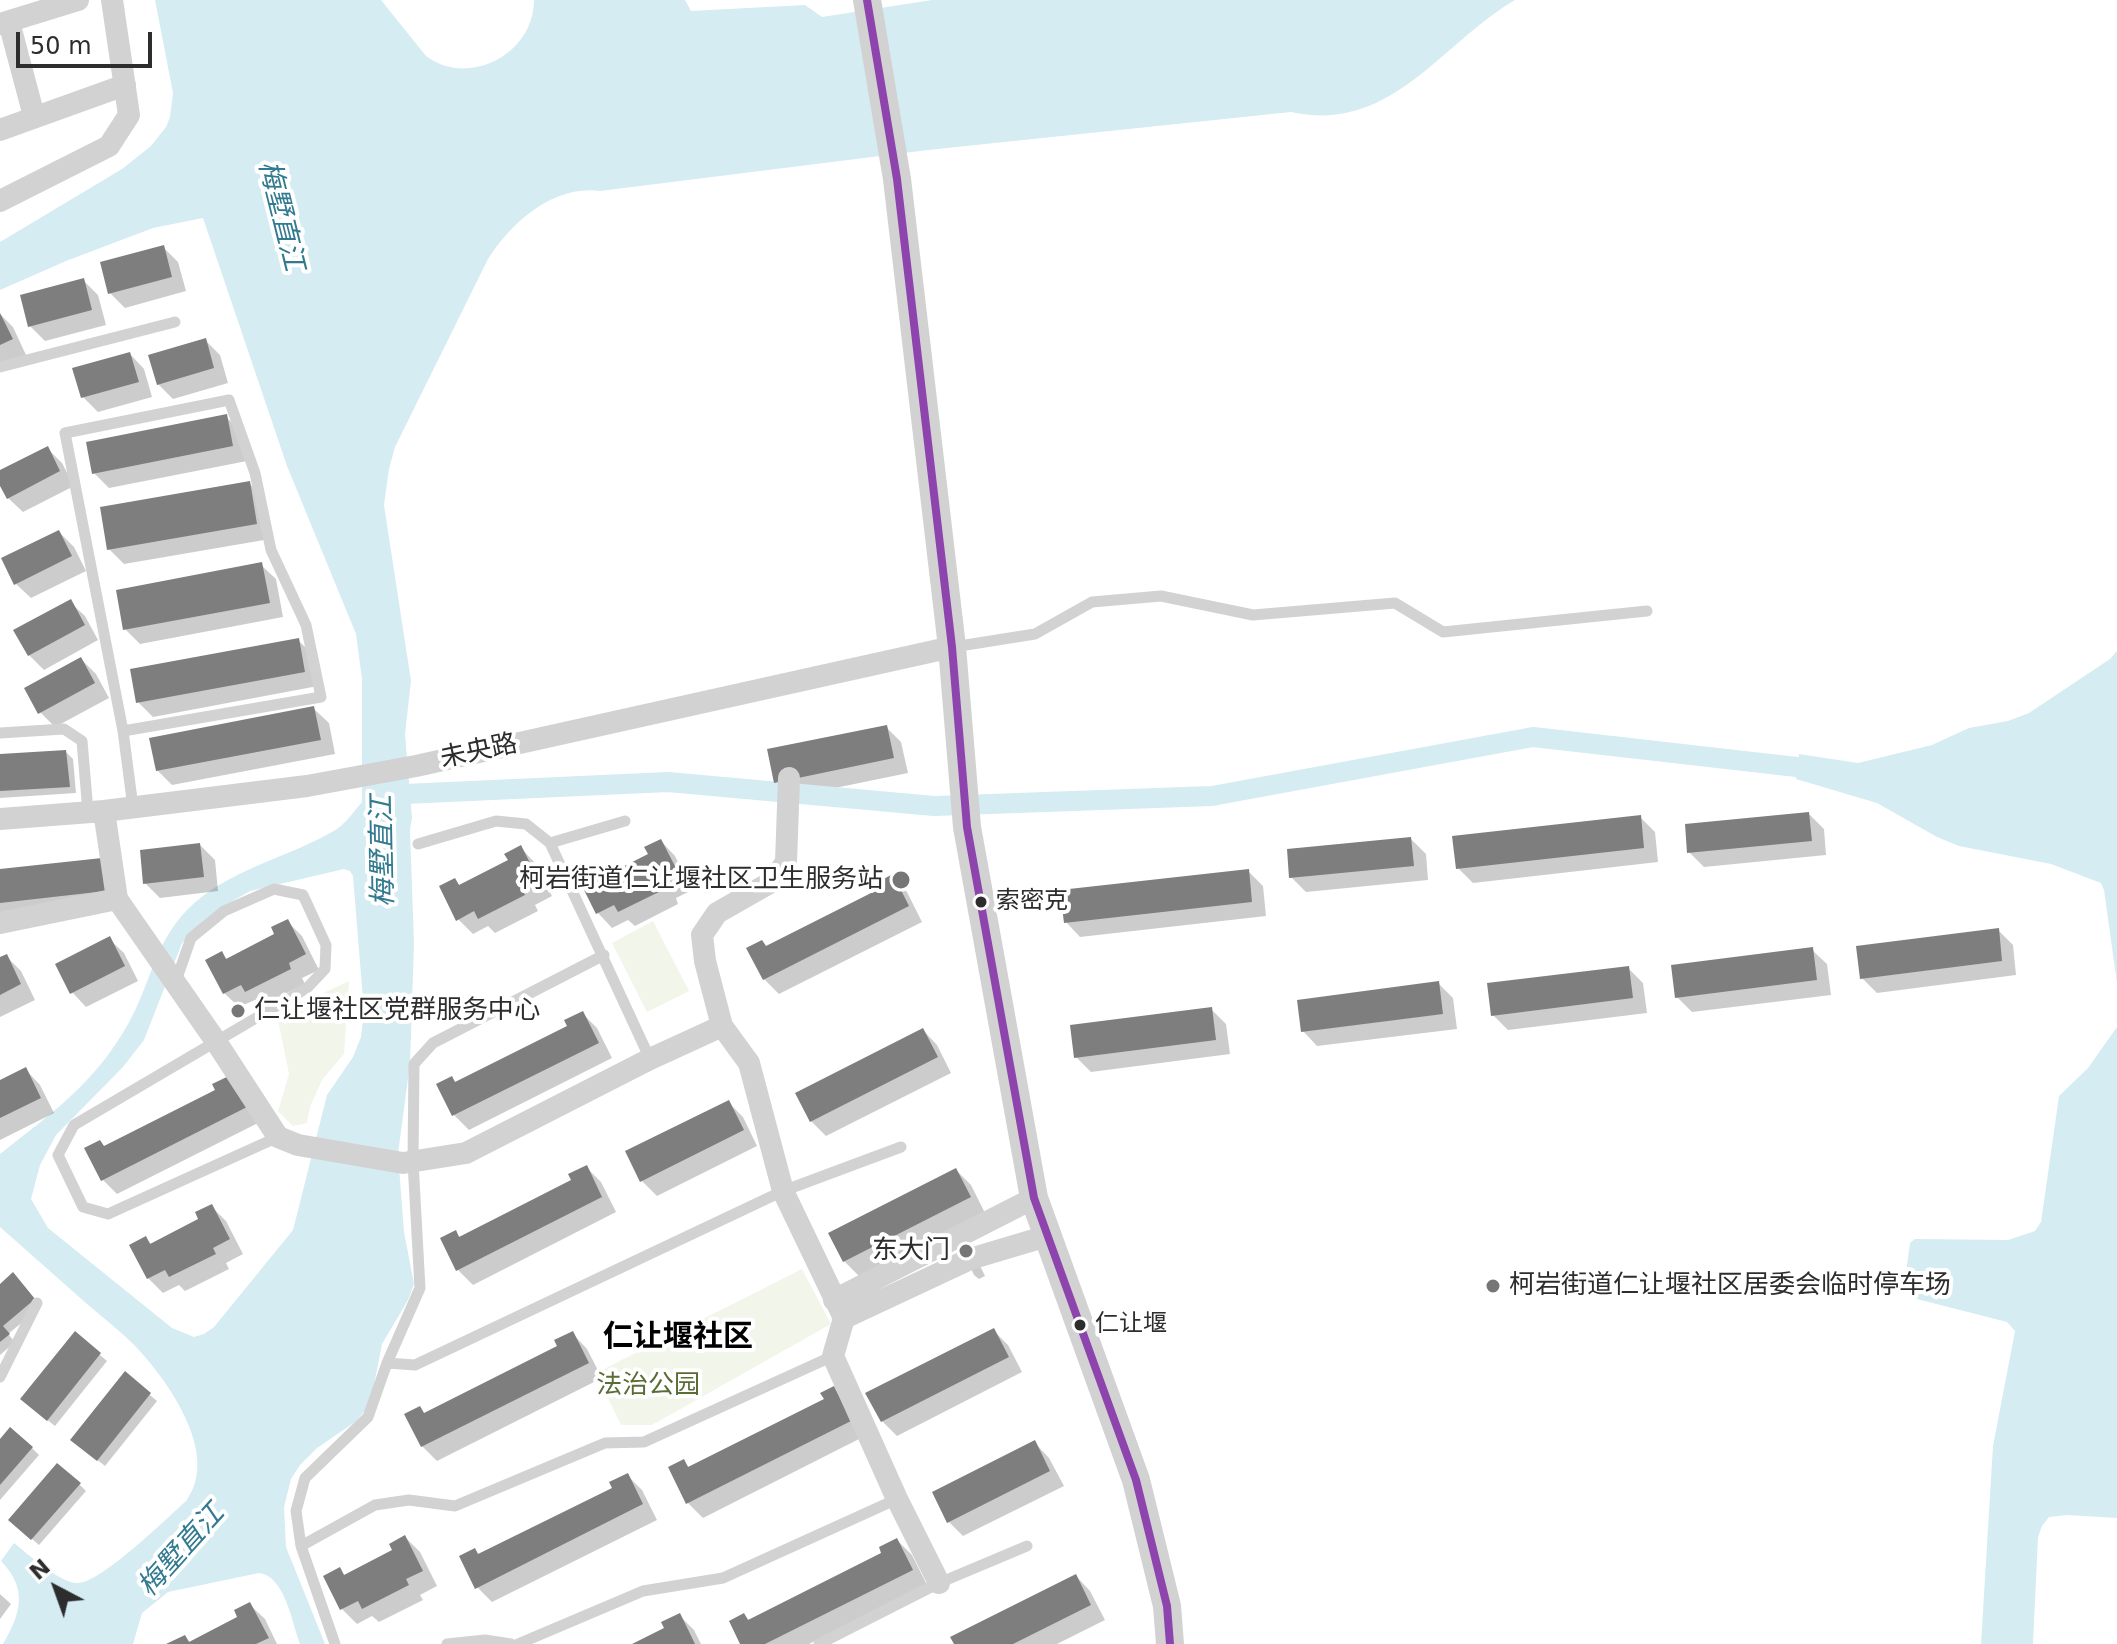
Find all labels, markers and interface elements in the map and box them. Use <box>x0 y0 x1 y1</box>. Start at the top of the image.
scale bar <box>20 16 156 66</box>
text: 50 m <box>30 32 92 60</box>
water label: 梅墅直江 <box>250 158 310 274</box>
street label: 未央路 <box>438 729 520 775</box>
water label: 梅墅直江 <box>366 795 402 907</box>
place label: 柯岩街道仁让堰社区卫生服务站 <box>519 864 883 896</box>
marker: 柯岩街道仁让堰社区卫生服务站 <box>890 869 912 891</box>
place label: 索密克 <box>996 888 1068 916</box>
marker: 索密克 <box>973 894 989 910</box>
place label: 仁让堰社区党群服务中心 <box>254 995 540 1027</box>
marker: 仁让堰社区党群服务中心 <box>229 1002 247 1020</box>
place label: 东大门 <box>872 1235 950 1267</box>
marker: 东大门 <box>957 1242 975 1260</box>
place label: 柯岩街道仁让堰社区居委会临时停车场 <box>1509 1270 1951 1302</box>
marker: 柯岩街道仁让堰社区居委会临时停车场 <box>1484 1277 1502 1295</box>
place label: 仁让堰 <box>1095 1311 1167 1339</box>
marker: 仁让堰 <box>1072 1317 1088 1333</box>
district label: 仁让堰社区 <box>603 1320 753 1356</box>
park label: 法治公园 <box>596 1370 700 1402</box>
water label: 梅墅直江 <box>132 1498 232 1604</box>
north arrow <box>16 1548 96 1628</box>
text: N <box>25 1554 55 1585</box>

